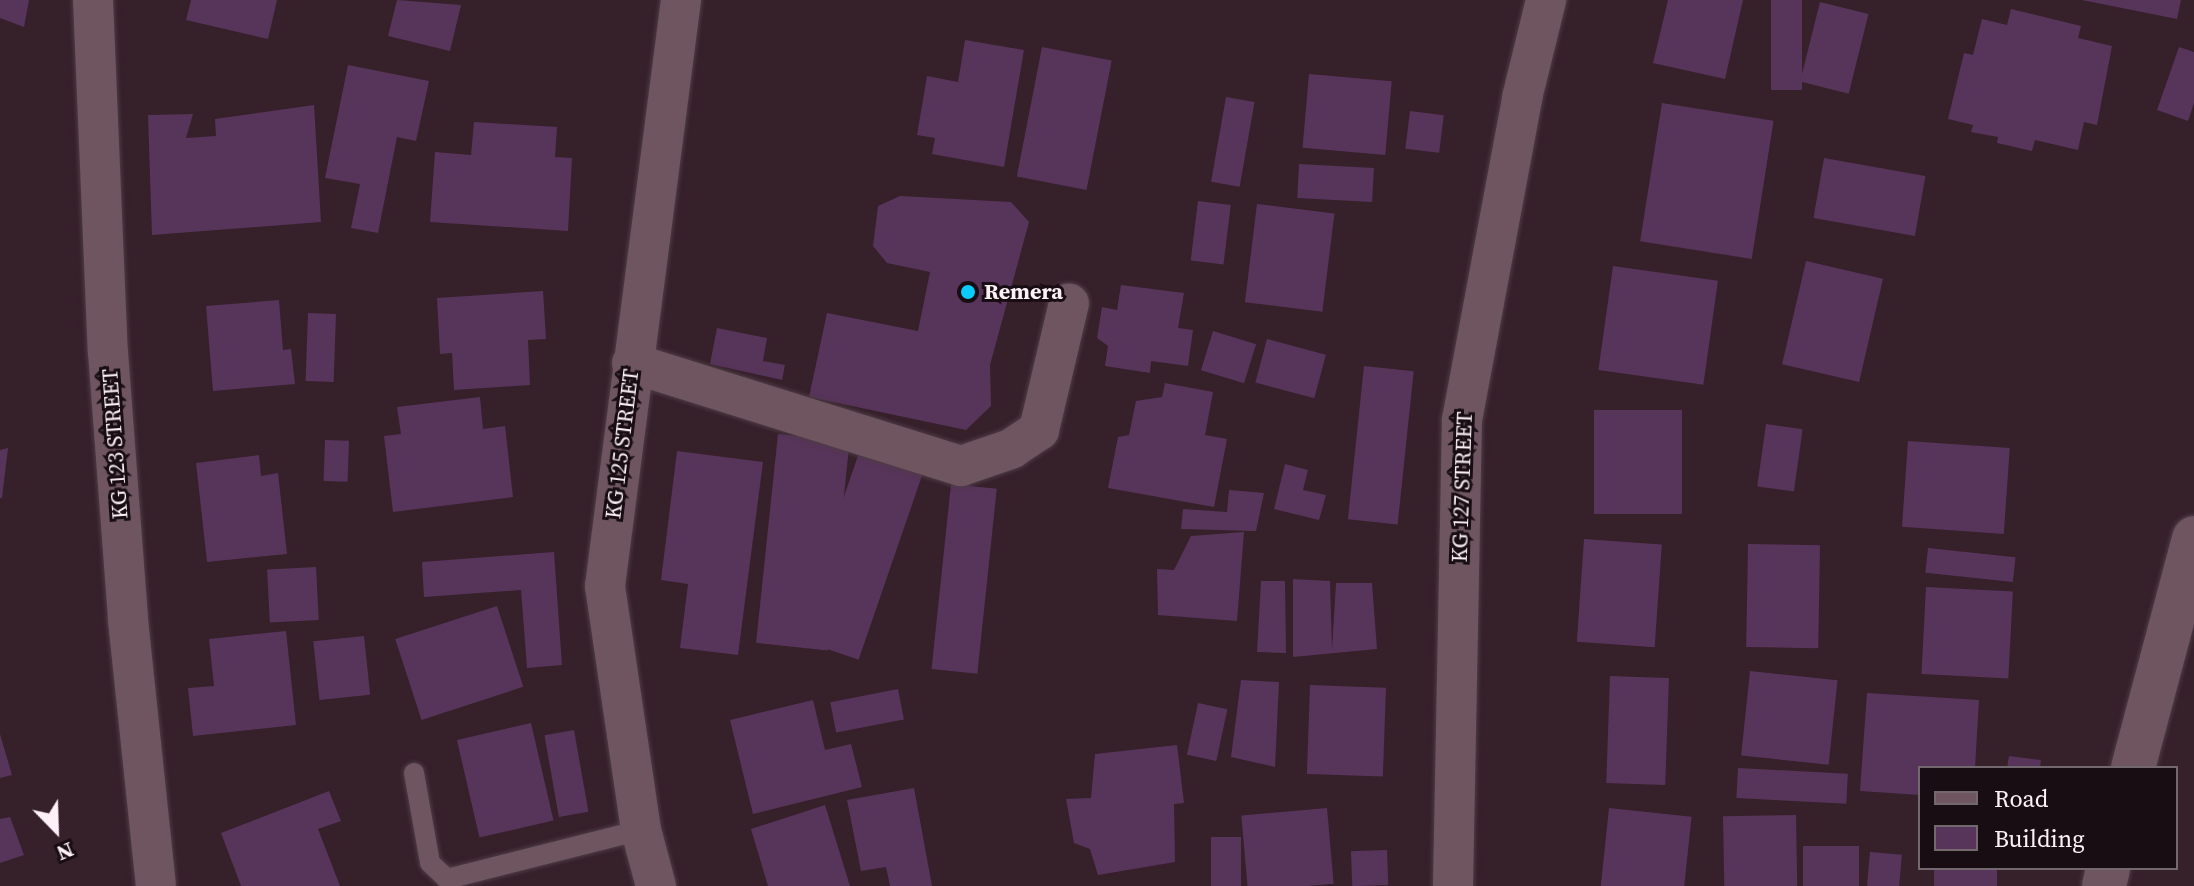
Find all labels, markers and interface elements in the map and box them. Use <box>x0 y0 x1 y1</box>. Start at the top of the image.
place label: Remera <box>984 279 1063 305</box>
marker: Remera <box>959 283 977 301</box>
street label: KG 123 STREET <box>97 368 133 520</box>
street label: KG 125 STREET <box>600 368 644 520</box>
street label: KG 127 STREET <box>1446 411 1478 563</box>
legend <box>1918 766 2178 870</box>
text: Road <box>1994 782 2048 815</box>
north arrow <box>16 790 96 870</box>
text: Building <box>1994 822 2085 855</box>
text: N <box>52 835 79 869</box>

